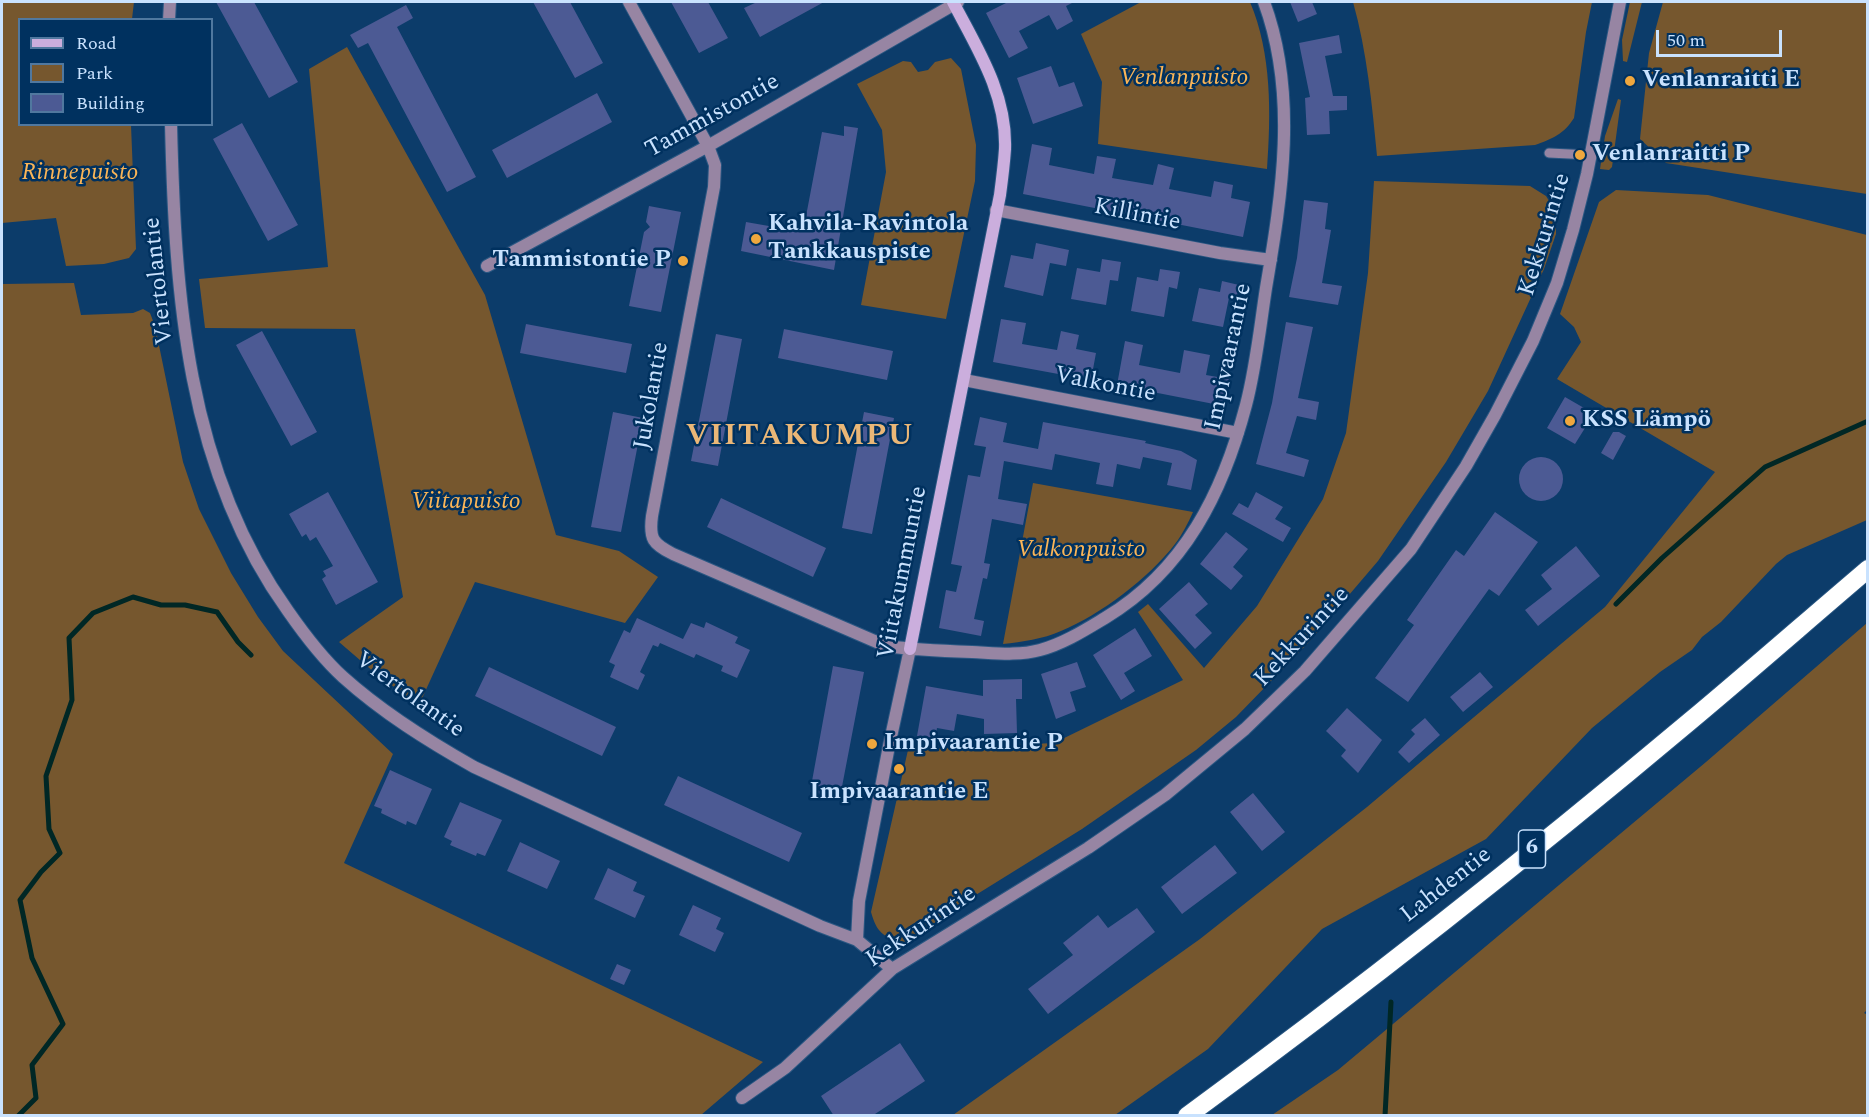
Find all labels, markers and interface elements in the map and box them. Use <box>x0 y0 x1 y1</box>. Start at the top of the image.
legend <box>18 18 213 126</box>
scale bar <box>1659 18 1785 56</box>
text: 50 m <box>1667 27 1705 54</box>
text: Road <box>76 30 117 57</box>
text: Park <box>76 60 113 87</box>
park label: Venlanpuisto <box>1120 65 1248 93</box>
place label: Venlanraitti E <box>1642 67 1800 95</box>
street label: Tammistontie <box>641 68 785 166</box>
marker: Venlanraitti E <box>1623 74 1637 88</box>
text: Building <box>76 90 145 117</box>
place label: Venlanraitti P <box>1592 141 1750 169</box>
marker: Venlanraitti P <box>1573 148 1587 162</box>
park label: Rinnepuisto <box>21 160 139 188</box>
street label: Kekkurintie <box>1514 170 1578 300</box>
street label: Killintie <box>1091 193 1183 239</box>
place label: Kahvila-Ravintola Tankkauspiste <box>768 211 968 267</box>
street label: Viertolantie <box>139 216 181 346</box>
marker: Kahvila-Ravintola Tankkauspiste <box>749 232 763 246</box>
place label: Tammistontie P <box>492 247 671 275</box>
marker: Tammistontie P <box>676 254 690 268</box>
street label: Impivaarantie <box>1200 281 1260 433</box>
street label: Jukolantie <box>629 340 677 452</box>
street label: Valkontie <box>1052 362 1158 410</box>
place label: KSS Lämpö <box>1582 407 1711 435</box>
marker: KSS Lämpö <box>1563 414 1577 428</box>
district label: VIITAKUMPU <box>686 420 914 456</box>
street label: Viitakummuntie <box>873 484 935 662</box>
park label: Viitapuisto <box>411 489 521 517</box>
park label: Valkonpuisto <box>1017 537 1145 565</box>
street label: Kekkurintie <box>1249 582 1357 694</box>
street label: Viertolantie <box>349 647 469 745</box>
place label: Impivaarantie P <box>884 730 1063 758</box>
marker: Impivaarantie P <box>865 737 879 751</box>
marker: Impivaarantie E <box>892 762 906 776</box>
place label: Impivaarantie E <box>810 779 988 807</box>
road number: 6 <box>1518 830 1546 868</box>
street label: Lahdentie <box>1396 842 1498 930</box>
street label: Kekkurintie <box>861 881 983 975</box>

